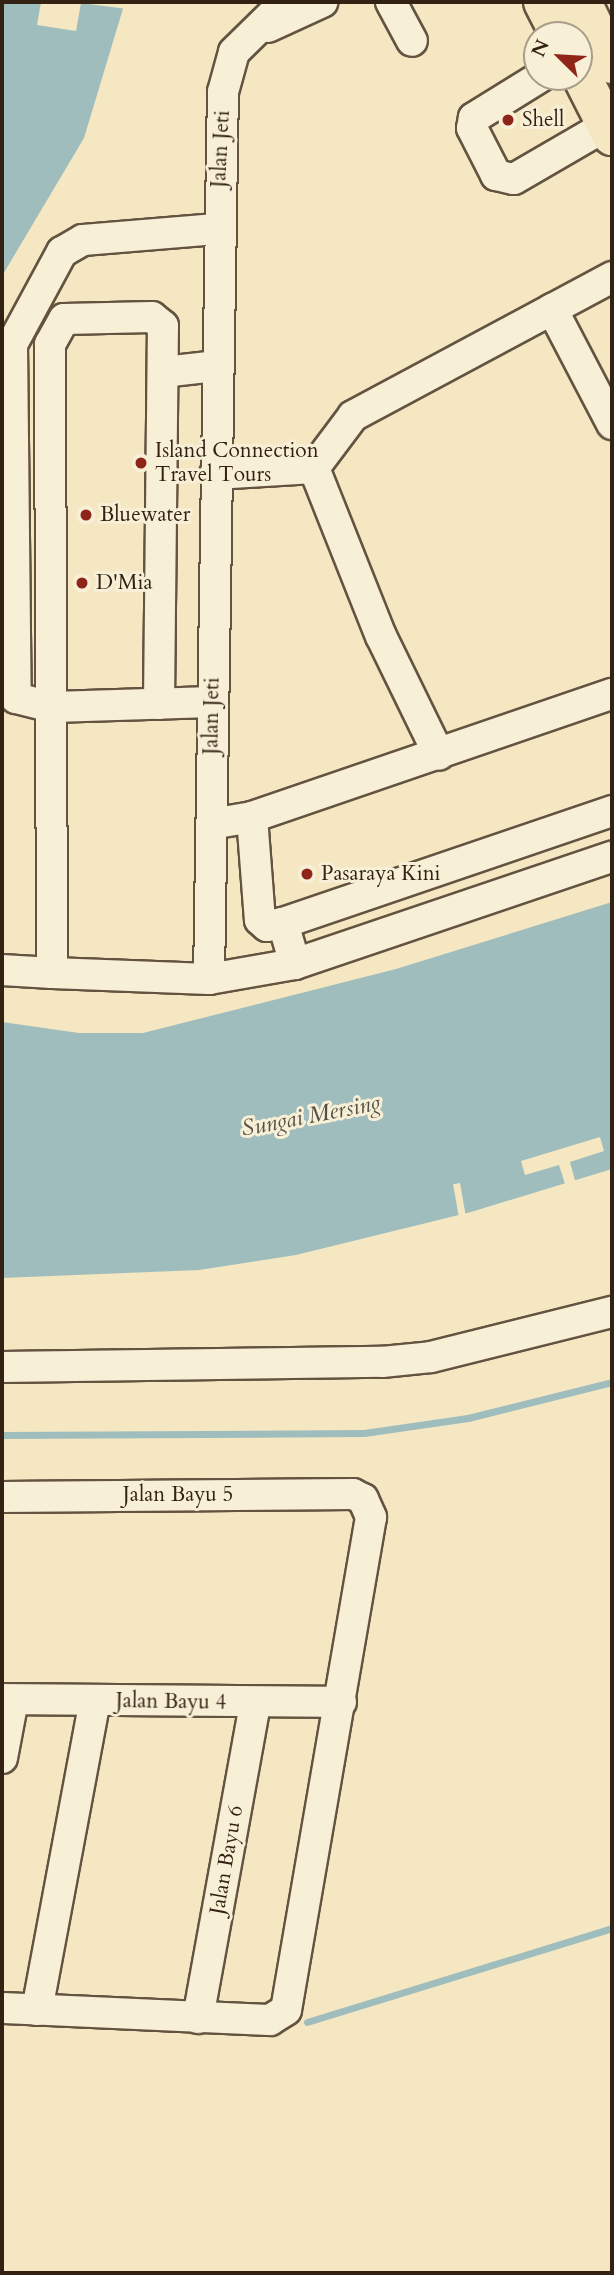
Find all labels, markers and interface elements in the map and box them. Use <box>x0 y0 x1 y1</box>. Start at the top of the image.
north arrow <box>523 21 593 91</box>
text: N <box>525 35 556 61</box>
place label: Shell <box>522 107 564 133</box>
street label: Jalan Jeti <box>206 110 236 188</box>
marker: Shell <box>500 112 516 128</box>
place label: Island Connection Travel Tours <box>155 438 319 488</box>
marker: Island Connection Travel Tours <box>133 455 149 471</box>
place label: Bluewater <box>100 502 190 528</box>
marker: Bluewater <box>78 507 94 523</box>
place label: D'Mia <box>96 570 153 596</box>
marker: D'Mia <box>74 575 90 591</box>
street label: Jalan Jeti <box>199 677 225 755</box>
place label: Pasaraya Kini <box>321 861 441 887</box>
marker: Pasaraya Kini <box>299 866 315 882</box>
water label: Sungai Mersing <box>239 1089 383 1143</box>
street label: Jalan Bayu 5 <box>123 1482 233 1508</box>
street label: Jalan Bayu 4 <box>116 1688 226 1716</box>
street label: Jalan Bayu 6 <box>205 1803 249 1917</box>

